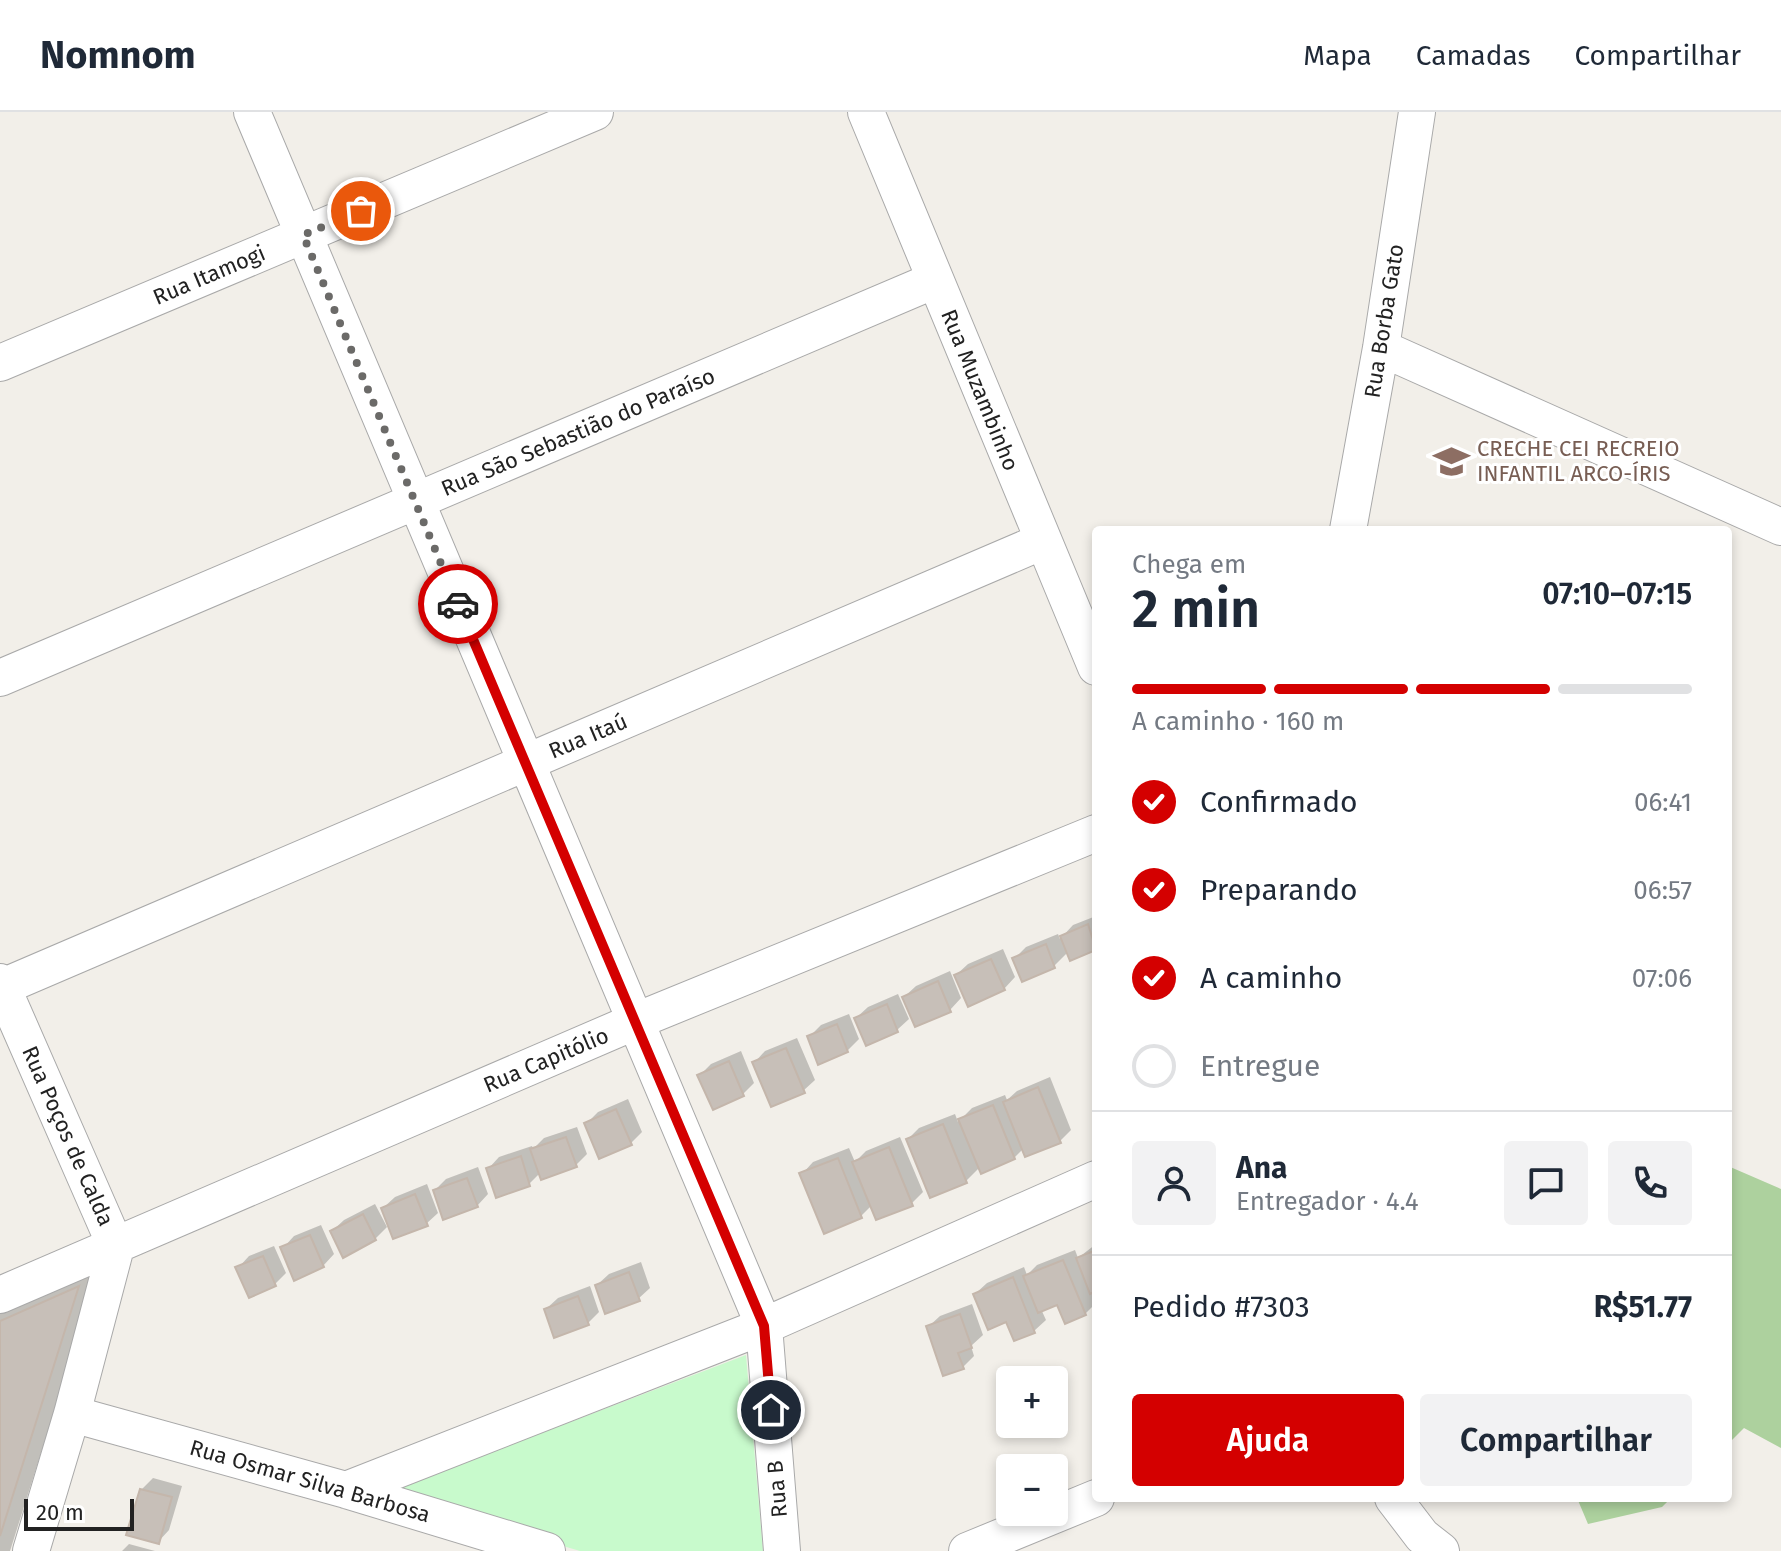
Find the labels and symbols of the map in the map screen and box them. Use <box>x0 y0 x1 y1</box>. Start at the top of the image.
pin <box>327 177 395 245</box>
street label: Rua Itamogi <box>149 239 269 311</box>
street label: Rua Borba Gato <box>1358 242 1410 400</box>
street label: Rua Muzambinho <box>935 305 1025 475</box>
street label: Rua São Sebastião do Paraíso <box>437 362 719 502</box>
place label: CRECHE CEI RECREIO INFANTIL ARCO-ÍRIS <box>1477 435 1679 487</box>
school or university icon: CRECHE CEI RECREIO INFANTIL ARCO-ÍRIS <box>1432 442 1470 480</box>
courier <box>418 564 498 644</box>
street label: Rua Itaú <box>545 707 631 765</box>
street label: Rua Capitólio <box>479 1022 613 1098</box>
street label: Rua Poços de Calda <box>16 1042 120 1230</box>
pin <box>737 1376 805 1444</box>
street label: Rua Osmar Silva Barbosa <box>187 1434 433 1528</box>
street label: Rua B <box>761 1459 793 1519</box>
scale bar <box>24 1495 134 1531</box>

